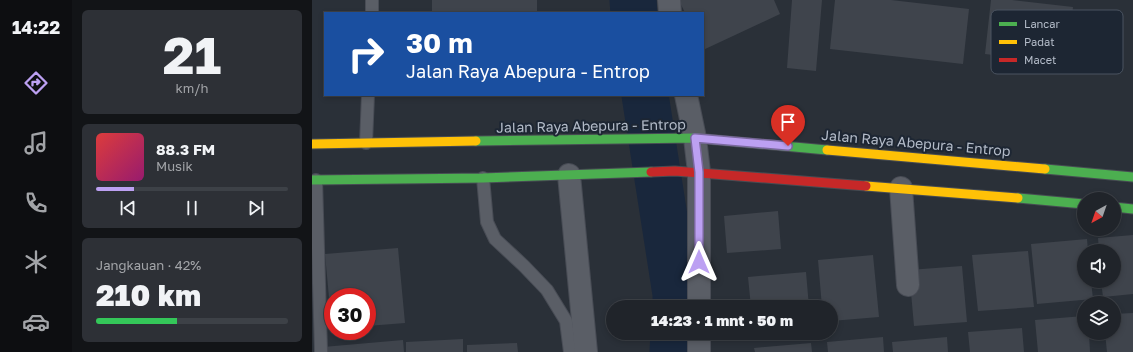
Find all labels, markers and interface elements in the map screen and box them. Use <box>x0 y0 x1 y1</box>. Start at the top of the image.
legend <box>991 10 1123 74</box>
text: 14:22 <box>12 16 60 38</box>
text: Lancar <box>1024 17 1061 30</box>
text: 21 <box>163 23 221 85</box>
text: 30 m <box>406 26 473 59</box>
icon: right <box>340 28 392 80</box>
text: Padat <box>1024 35 1055 48</box>
text: Macet <box>1024 53 1056 66</box>
text: Jalan Raya Abepura - Entrop <box>406 60 650 82</box>
icon: directions <box>22 69 50 97</box>
text: km/h <box>175 80 209 96</box>
pin <box>771 105 805 146</box>
icon: arrive <box>777 111 799 133</box>
street label: Jalan Raya Abepura - Entrop <box>496 115 686 136</box>
street label: Jalan Raya Abepura - Entrop <box>821 126 1011 159</box>
icon: music <box>22 129 50 157</box>
text: 88.3 FM <box>156 140 215 158</box>
text: Musik <box>156 158 193 174</box>
icon: phone <box>22 189 50 217</box>
north arrow <box>1077 192 1121 236</box>
map controls <box>1077 192 1121 340</box>
icon: previous <box>117 197 139 219</box>
icon: pause <box>181 197 203 219</box>
icon: next <box>245 197 267 219</box>
position arrow <box>678 241 720 283</box>
button: sound <box>1077 244 1121 288</box>
icon: climate <box>22 248 50 276</box>
text: Jangkauan · 42% <box>96 257 201 273</box>
text: 210 km <box>96 277 201 313</box>
speed limit sign: 30 <box>324 288 376 340</box>
button: layers <box>1077 296 1121 340</box>
icon: car <box>22 308 50 336</box>
text: 14:23 · 1 mnt · 50 m <box>651 311 793 329</box>

